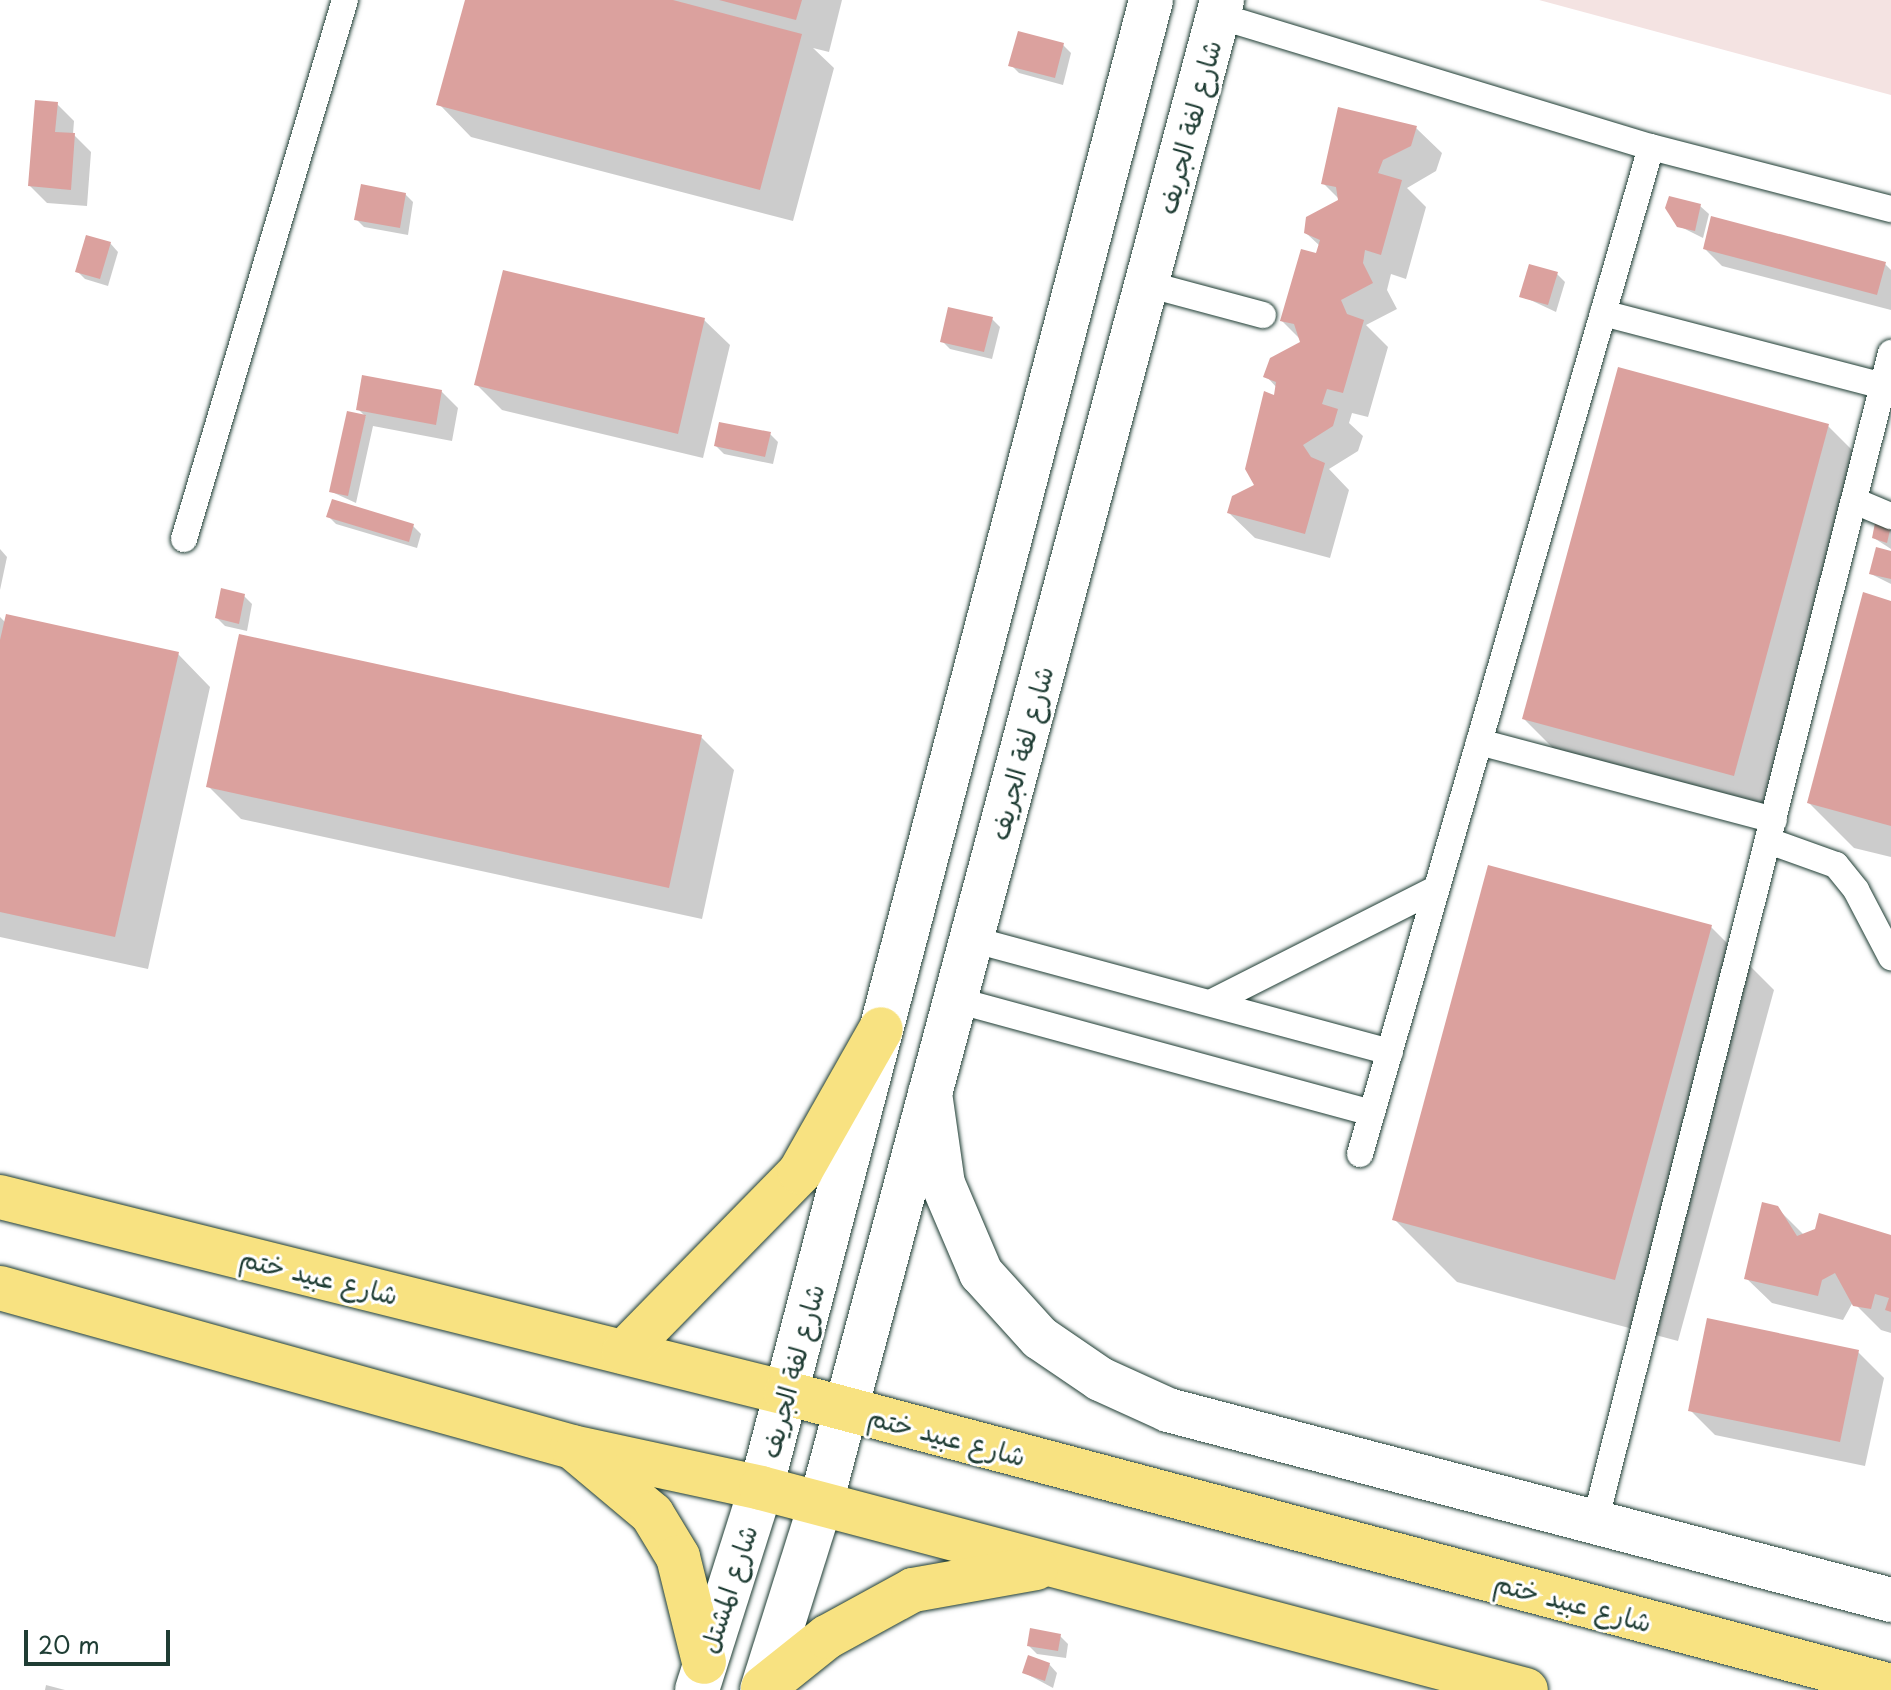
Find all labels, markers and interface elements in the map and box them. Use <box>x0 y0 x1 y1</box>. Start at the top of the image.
street label: شارع لفة الجريف <box>1151 37 1227 217</box>
street label: شارع لفة الجريف <box>983 663 1059 843</box>
street label: شارع عبيد ختم <box>237 1241 401 1311</box>
street label: شارع لفة الجريف <box>754 1281 830 1461</box>
street label: شارع عبيد ختم <box>865 1400 1029 1472</box>
street label: شارع المشتل <box>693 1521 763 1657</box>
street label: شارع عبيد ختم <box>1491 1566 1655 1638</box>
scale bar <box>28 1614 174 1664</box>
text: 20 m <box>38 1626 100 1662</box>

